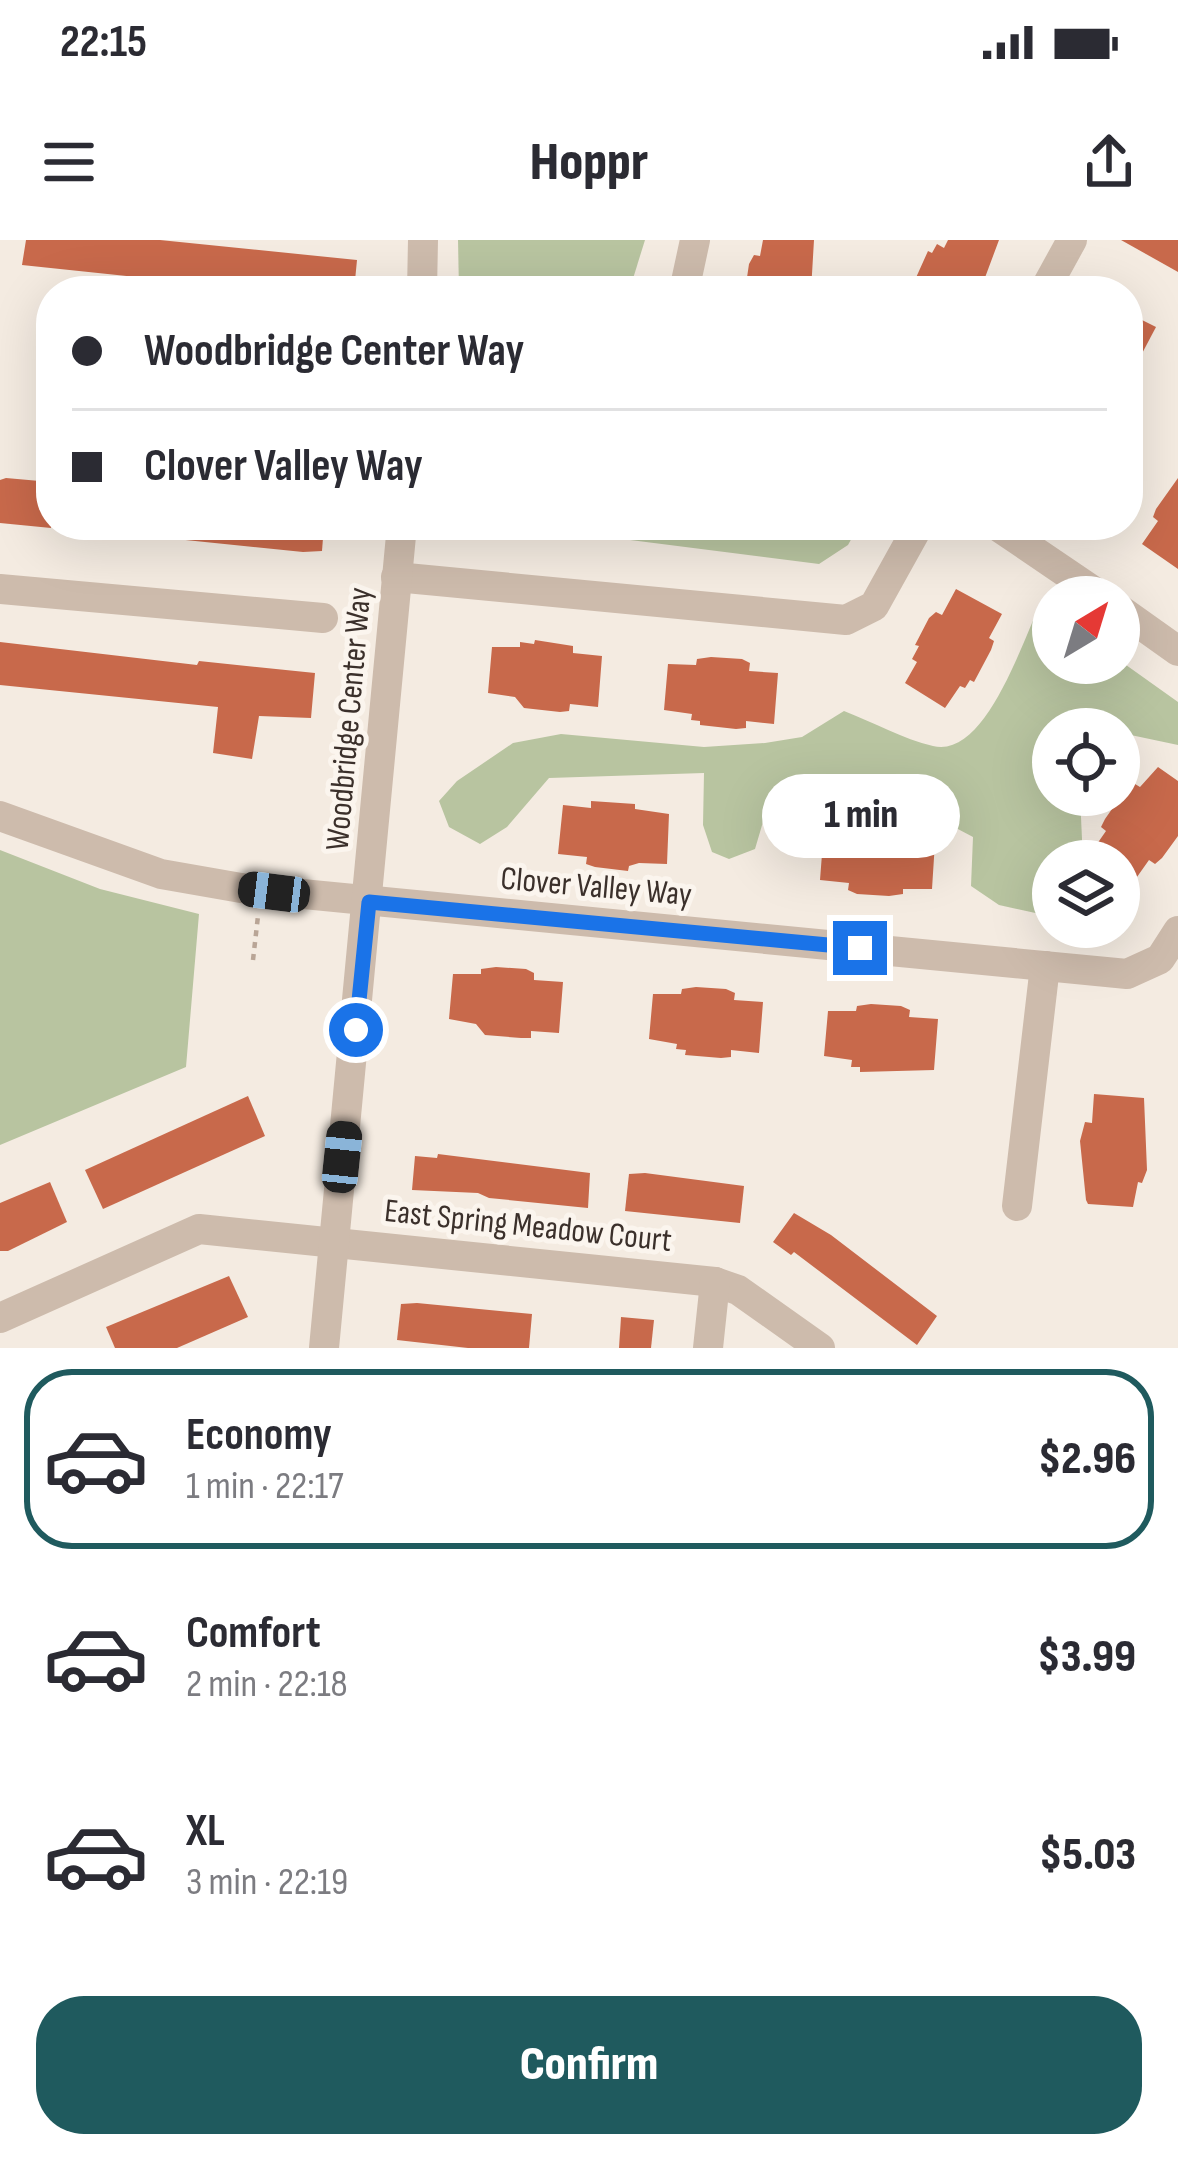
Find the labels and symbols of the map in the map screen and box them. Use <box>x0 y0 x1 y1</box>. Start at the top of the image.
north arrow <box>1032 576 1140 684</box>
street label: Woodbridge Center Way <box>318 586 380 852</box>
callout: 1 min <box>761 774 959 858</box>
street label: Clover Valley Way <box>499 859 693 915</box>
car <box>236 870 312 914</box>
route end <box>833 921 887 975</box>
route start <box>329 1003 383 1057</box>
car <box>320 1119 364 1195</box>
street label: East Spring Meadow Court <box>382 1191 674 1261</box>

